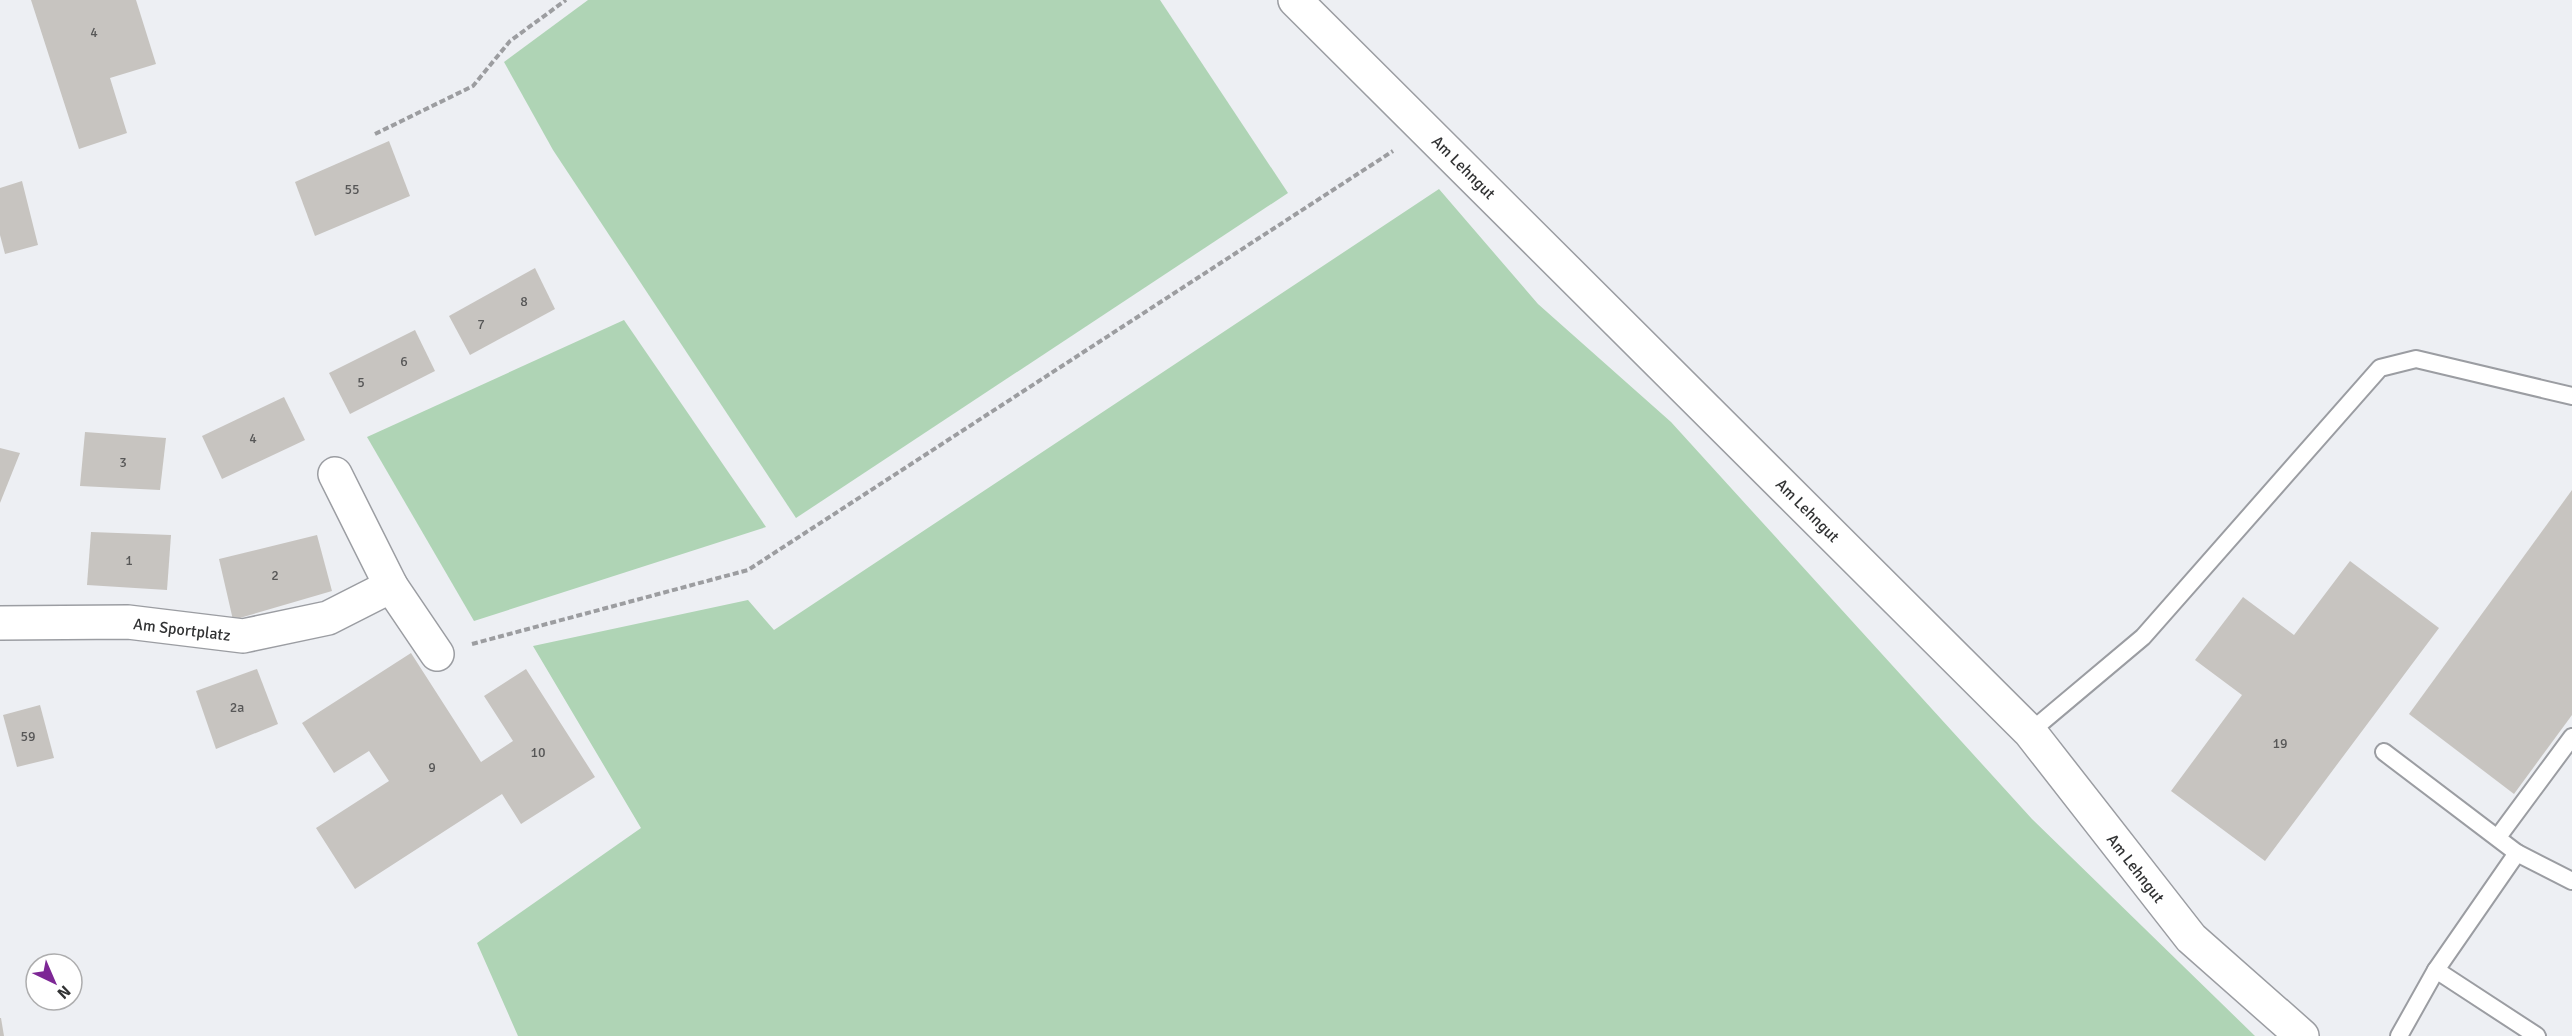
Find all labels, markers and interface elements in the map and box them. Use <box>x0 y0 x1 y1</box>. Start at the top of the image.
house number: 4 <box>90 24 98 41</box>
street label: Am Lehngut <box>1427 132 1500 204</box>
house number: 55 <box>344 181 360 198</box>
house number: 8 <box>520 293 528 310</box>
house number: 7 <box>477 316 485 333</box>
house number: 6 <box>400 353 408 370</box>
house number: 5 <box>357 374 365 391</box>
house number: 4 <box>249 430 257 447</box>
house number: 3 <box>119 454 127 471</box>
street label: Am Lehngut <box>1771 475 1844 547</box>
house number: 1 <box>125 552 133 569</box>
house number: 2 <box>271 567 279 584</box>
street label: Am Sportplatz <box>132 614 232 646</box>
house number: 2a <box>230 699 244 716</box>
house number: 59 <box>20 728 36 745</box>
house number: 19 <box>2272 735 2288 752</box>
house number: 10 <box>530 744 546 761</box>
house number: 9 <box>428 759 436 776</box>
street label: Am Lehngut <box>2102 830 2169 907</box>
north arrow <box>24 952 84 1012</box>
text: N <box>53 981 75 1003</box>

